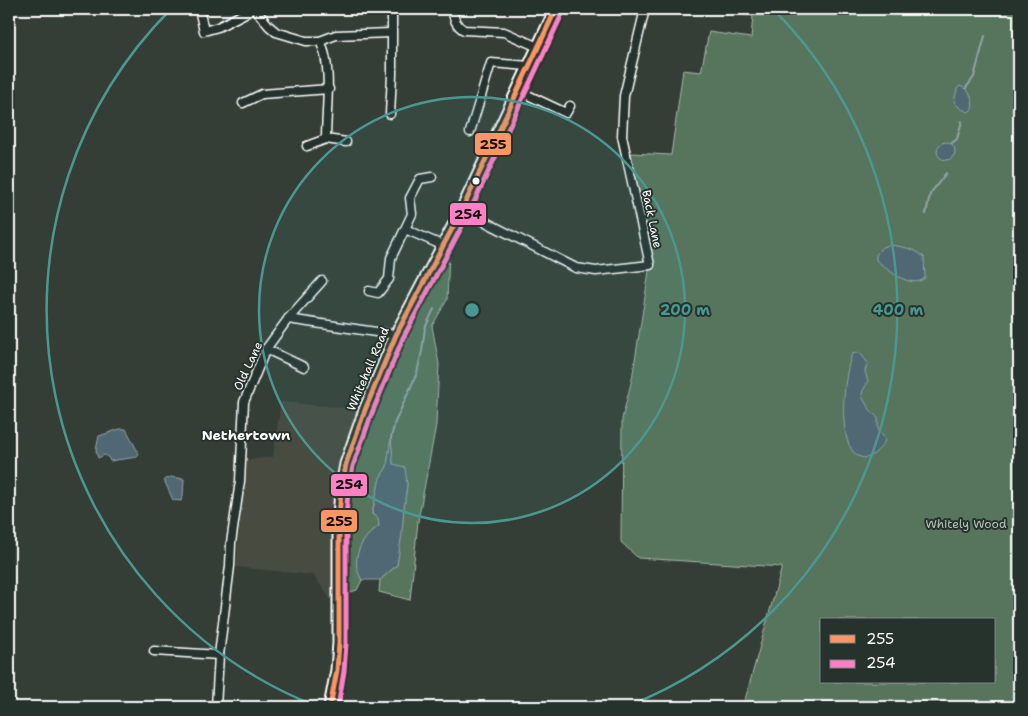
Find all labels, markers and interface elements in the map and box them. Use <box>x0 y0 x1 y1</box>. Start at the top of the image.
line badge: 255 <box>474 132 512 156</box>
text: 255 <box>479 135 507 153</box>
unlabelled marker <box>471 176 481 186</box>
street label: Back Lane <box>638 188 666 250</box>
line badge: 254 <box>449 202 487 226</box>
text: 254 <box>454 205 482 223</box>
text: 200 m <box>660 300 710 320</box>
text: 400 m <box>873 300 923 320</box>
centre of rings <box>463 301 481 319</box>
street label: Whitehall Road <box>343 324 393 413</box>
street label: Old Lane <box>230 339 266 393</box>
district label: Nethertown <box>202 426 290 444</box>
line badge: 254 <box>330 473 368 497</box>
text: 254 <box>335 475 363 493</box>
line badge: 255 <box>320 509 358 533</box>
text: 255 <box>325 512 353 530</box>
park label: Whitely Wood <box>925 516 1007 532</box>
legend <box>820 618 996 684</box>
text: 255 <box>866 629 894 649</box>
text: 254 <box>866 653 896 673</box>

